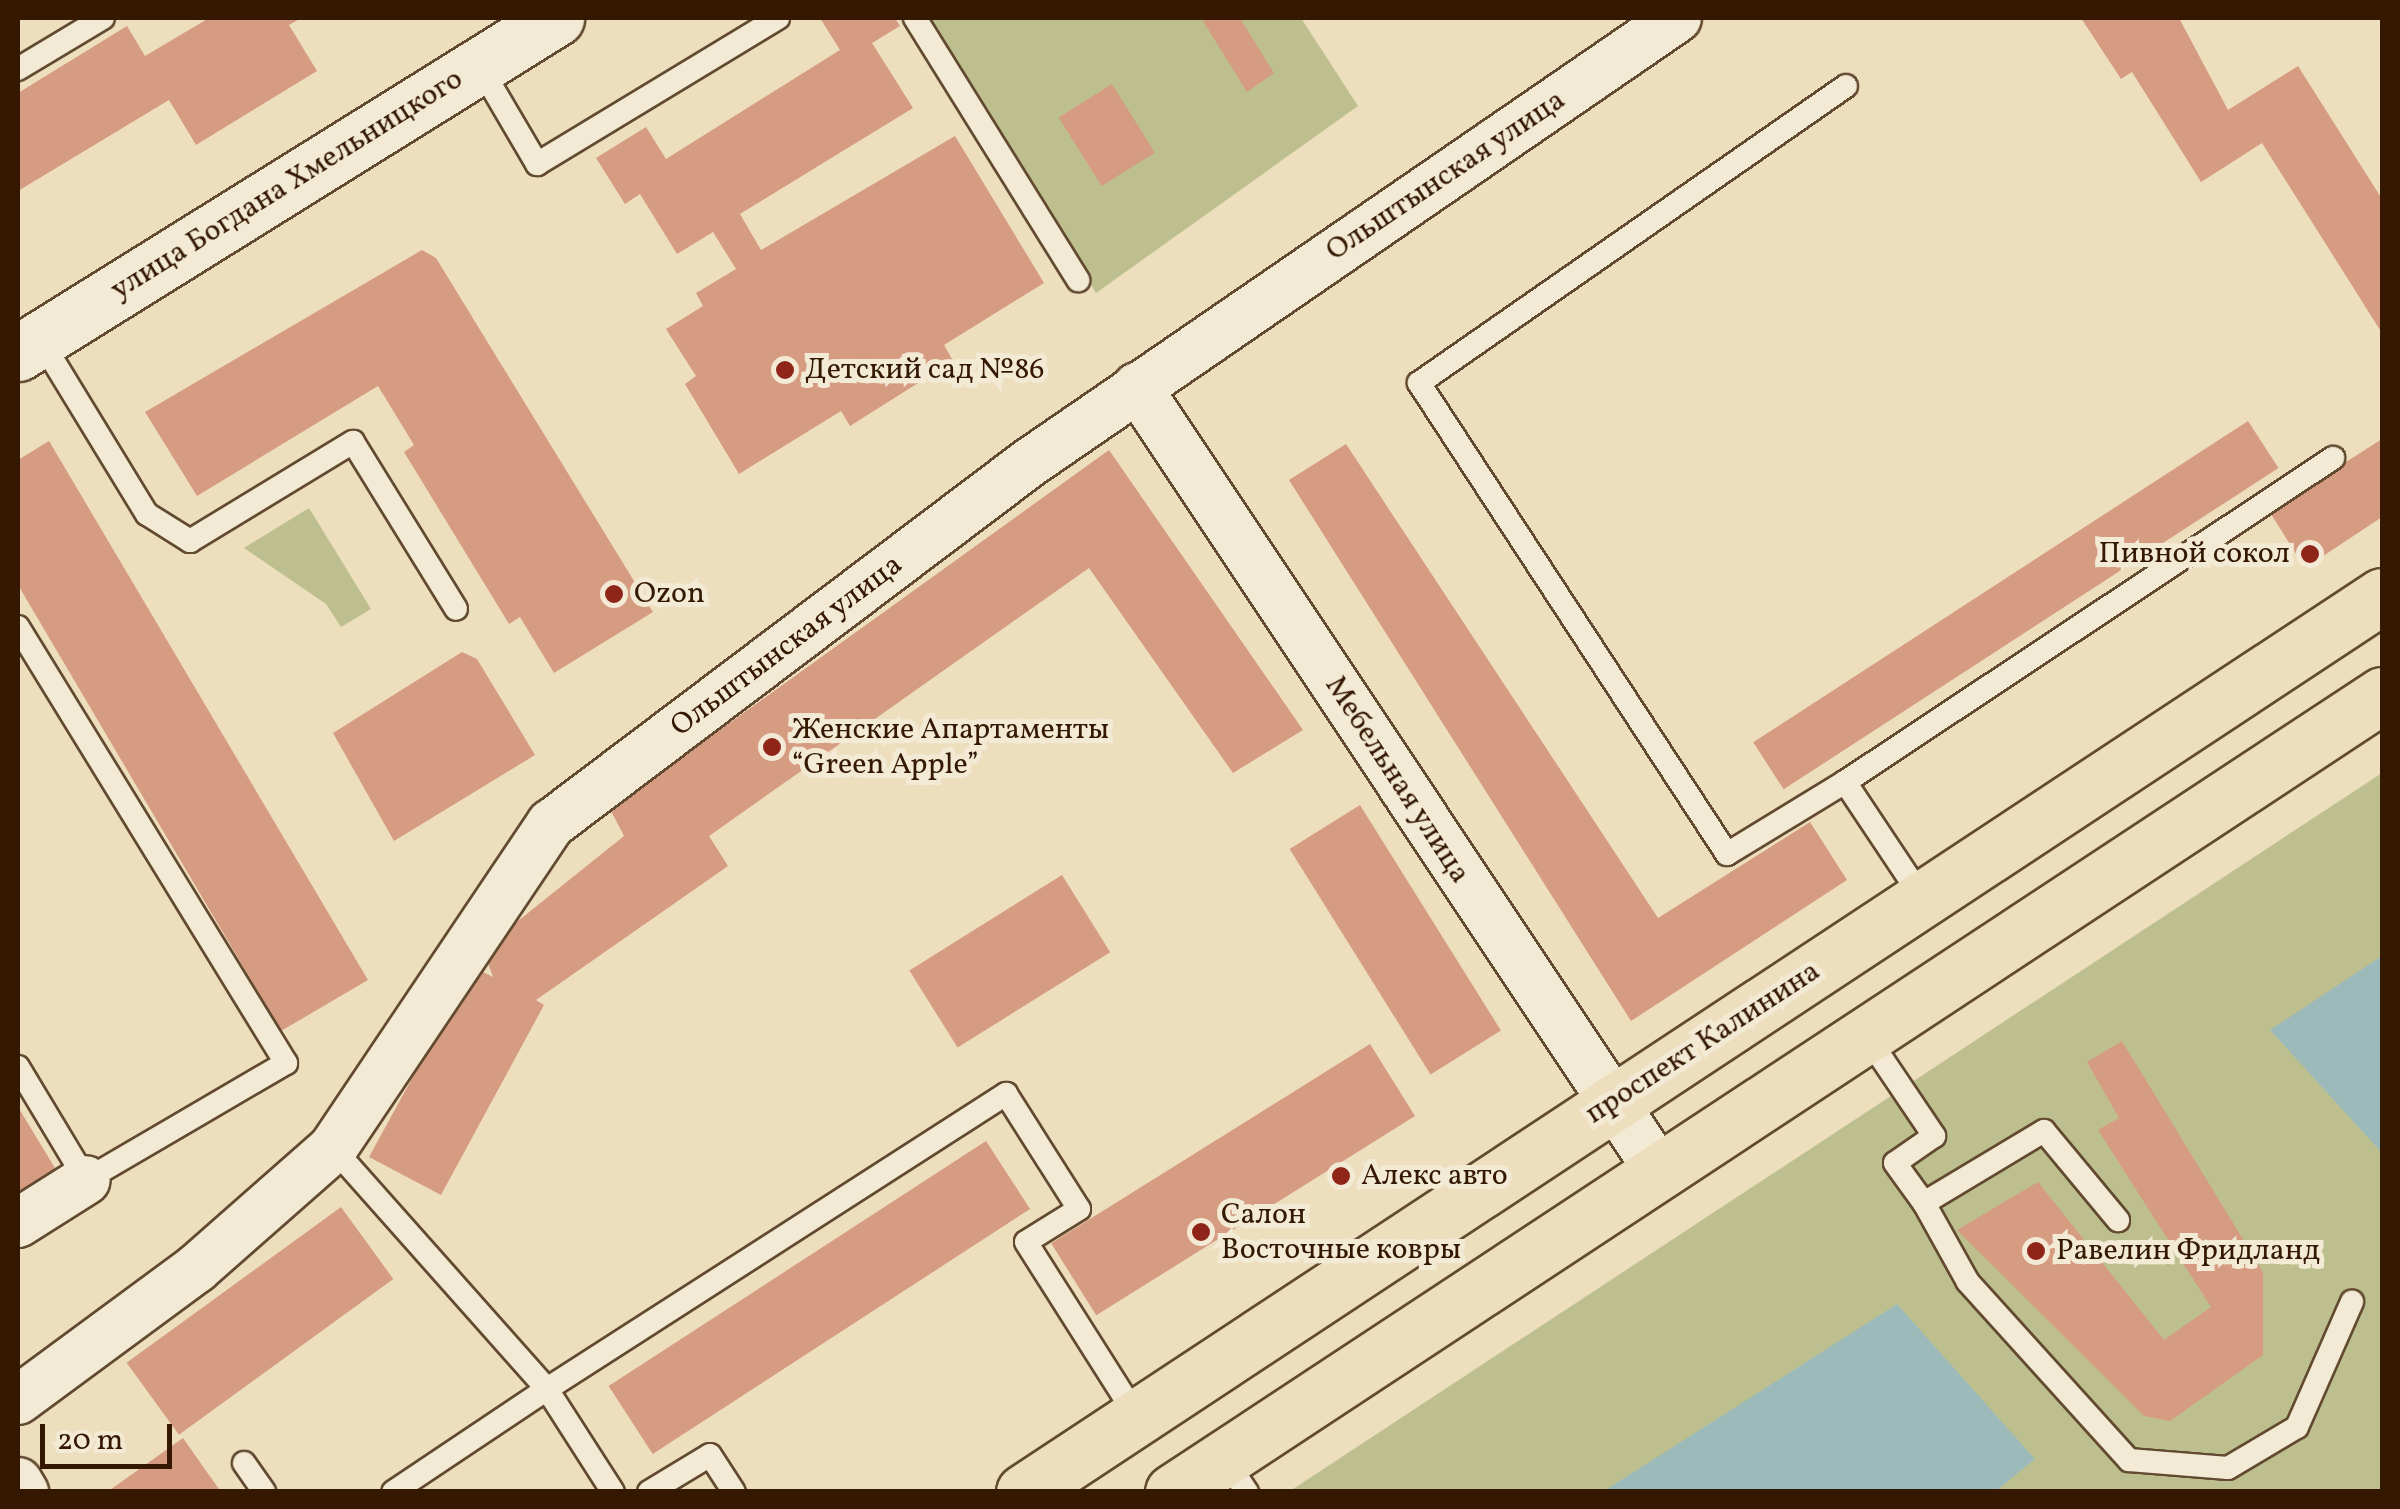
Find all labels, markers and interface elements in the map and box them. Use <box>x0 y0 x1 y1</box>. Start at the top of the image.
street label: улица Богдана Хмельницкого <box>104 62 470 308</box>
street label: Ольштынская улица <box>1319 82 1573 270</box>
place label: Детский сад №86 <box>805 352 1045 388</box>
marker: Детский сад №86 <box>774 359 796 381</box>
place label: Пивной сокол <box>2099 536 2290 572</box>
marker: Пивной сокол <box>2299 543 2321 565</box>
street label: Ольштынская улица <box>664 547 910 745</box>
place label: Ozon <box>634 576 705 612</box>
marker: Ozon <box>603 583 625 605</box>
street label: Мебельная улица <box>1316 669 1478 891</box>
place label: Женские Апартаменты “Green Apple” <box>792 712 1109 782</box>
marker: Женские Апартаменты “Green Apple” <box>761 736 783 758</box>
street label: проспект Калинина <box>1579 954 1827 1132</box>
place label: Алекс авто <box>1361 1158 1508 1194</box>
marker: Алекс авто <box>1330 1165 1352 1187</box>
place label: Салон Восточные ковры <box>1221 1197 1461 1268</box>
marker: Салон Восточные ковры <box>1190 1221 1212 1243</box>
place label: Равелин Фридланд <box>2056 1233 2320 1269</box>
marker: Равелин Фридланд <box>2025 1240 2047 1262</box>
scale bar <box>45 1404 178 1466</box>
text: 20 m <box>57 1420 123 1462</box>

